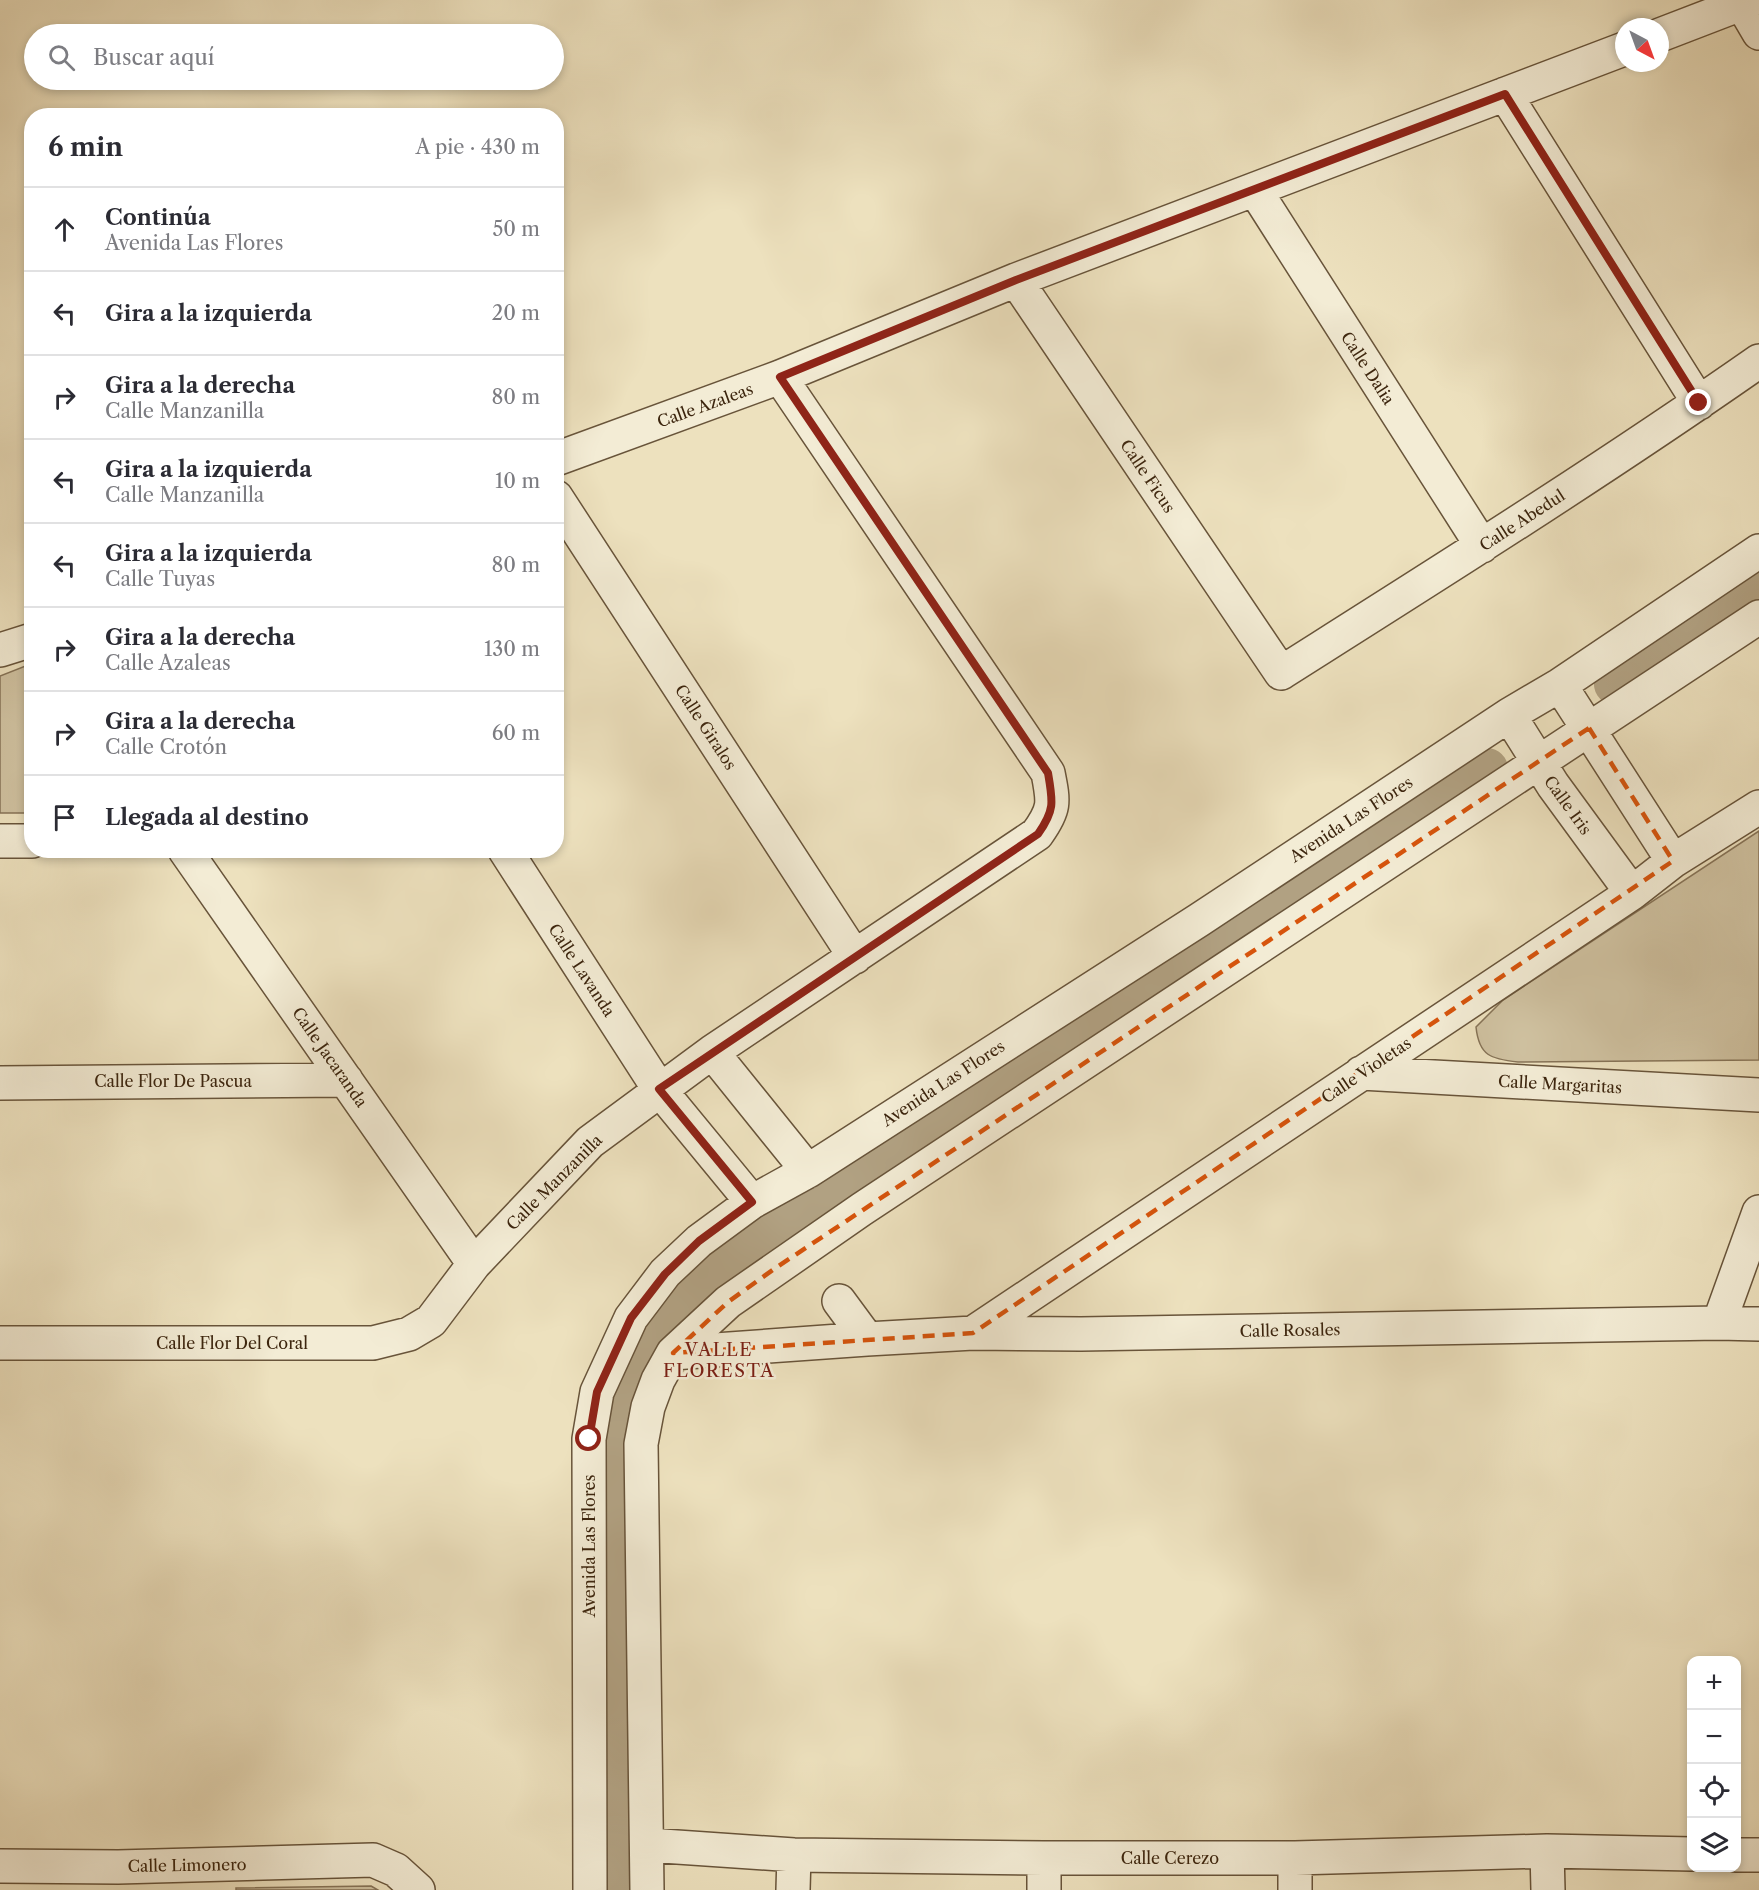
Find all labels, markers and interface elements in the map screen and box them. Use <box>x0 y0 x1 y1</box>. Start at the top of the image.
north arrow <box>1615 18 1669 72</box>
search box <box>24 24 564 90</box>
icon: search <box>45 41 78 74</box>
text: Buscar aquí <box>93 44 215 71</box>
text: 6 min <box>48 131 123 163</box>
text: A pie · 430 m <box>416 135 540 159</box>
text: Continúa <box>105 204 211 231</box>
icon: ahead <box>48 213 81 246</box>
text: 50 m <box>493 217 540 241</box>
text: Avenida Las Flores <box>105 231 283 255</box>
icon: left <box>48 297 81 330</box>
text: Gira a la izquierda <box>105 300 312 327</box>
text: 20 m <box>492 301 540 325</box>
street label: Calle Dalia <box>1337 328 1399 409</box>
text: Gira a la derecha <box>105 372 295 399</box>
street label: Calle Azaleas <box>654 378 756 432</box>
icon: right <box>48 381 81 414</box>
text: 80 m <box>492 385 540 409</box>
route end <box>1685 389 1711 415</box>
text: Calle Manzanilla <box>105 399 264 423</box>
street label: Calle Ficus <box>1116 436 1180 516</box>
text: Gira a la izquierda <box>105 456 312 483</box>
icon: left <box>48 465 81 498</box>
text: 10 m <box>495 469 540 493</box>
text: Calle Manzanilla <box>105 483 264 507</box>
street label: Calle Abedul <box>1476 485 1569 555</box>
text: Gira a la izquierda <box>105 540 312 567</box>
icon: left <box>48 549 81 582</box>
text: 80 m <box>492 553 540 577</box>
text: Calle Tuyas <box>105 567 215 591</box>
text: Gira a la derecha <box>105 624 295 651</box>
icon: right <box>48 633 81 666</box>
text: 130 m <box>484 637 540 661</box>
text: Calle Azaleas <box>105 651 231 675</box>
street label: Calle Giralos <box>671 680 741 774</box>
text: Gira a la derecha <box>105 708 295 735</box>
icon: right <box>48 717 81 750</box>
text: 60 m <box>492 721 540 745</box>
text: Calle Crotón <box>105 735 227 759</box>
street label: Avenida Las Flores <box>1285 772 1416 867</box>
street label: Calle Iris <box>1540 772 1596 838</box>
icon: arrive <box>48 801 81 834</box>
text: Llegada al destino <box>105 804 309 831</box>
street label: Calle Lavanda <box>545 920 620 1021</box>
street label: Calle Jacaranda <box>288 1003 372 1111</box>
street label: Calle Violetas <box>1317 1033 1415 1107</box>
street label: Avenida Las Flores <box>877 1036 1008 1131</box>
street label: Calle Flor De Pascua <box>94 1071 252 1091</box>
street label: Calle Margaritas <box>1497 1071 1623 1097</box>
street label: Calle Manzanilla <box>502 1129 607 1234</box>
street label: Calle Rosales <box>1239 1319 1341 1341</box>
street label: Calle Flor Del Coral <box>156 1333 308 1353</box>
district label: VALLE FLORESTA <box>663 1339 775 1382</box>
route start <box>575 1425 601 1451</box>
street label: Avenida Las Flores <box>579 1475 599 1618</box>
map controls <box>1687 1656 1741 1872</box>
button: + <box>1687 1656 1741 1710</box>
button: − <box>1687 1710 1741 1764</box>
button: locate <box>1687 1764 1741 1818</box>
button: layers <box>1687 1818 1741 1872</box>
street label: Calle Cerezo <box>1121 1848 1219 1868</box>
street label: Calle Limonero <box>127 1854 247 1876</box>

